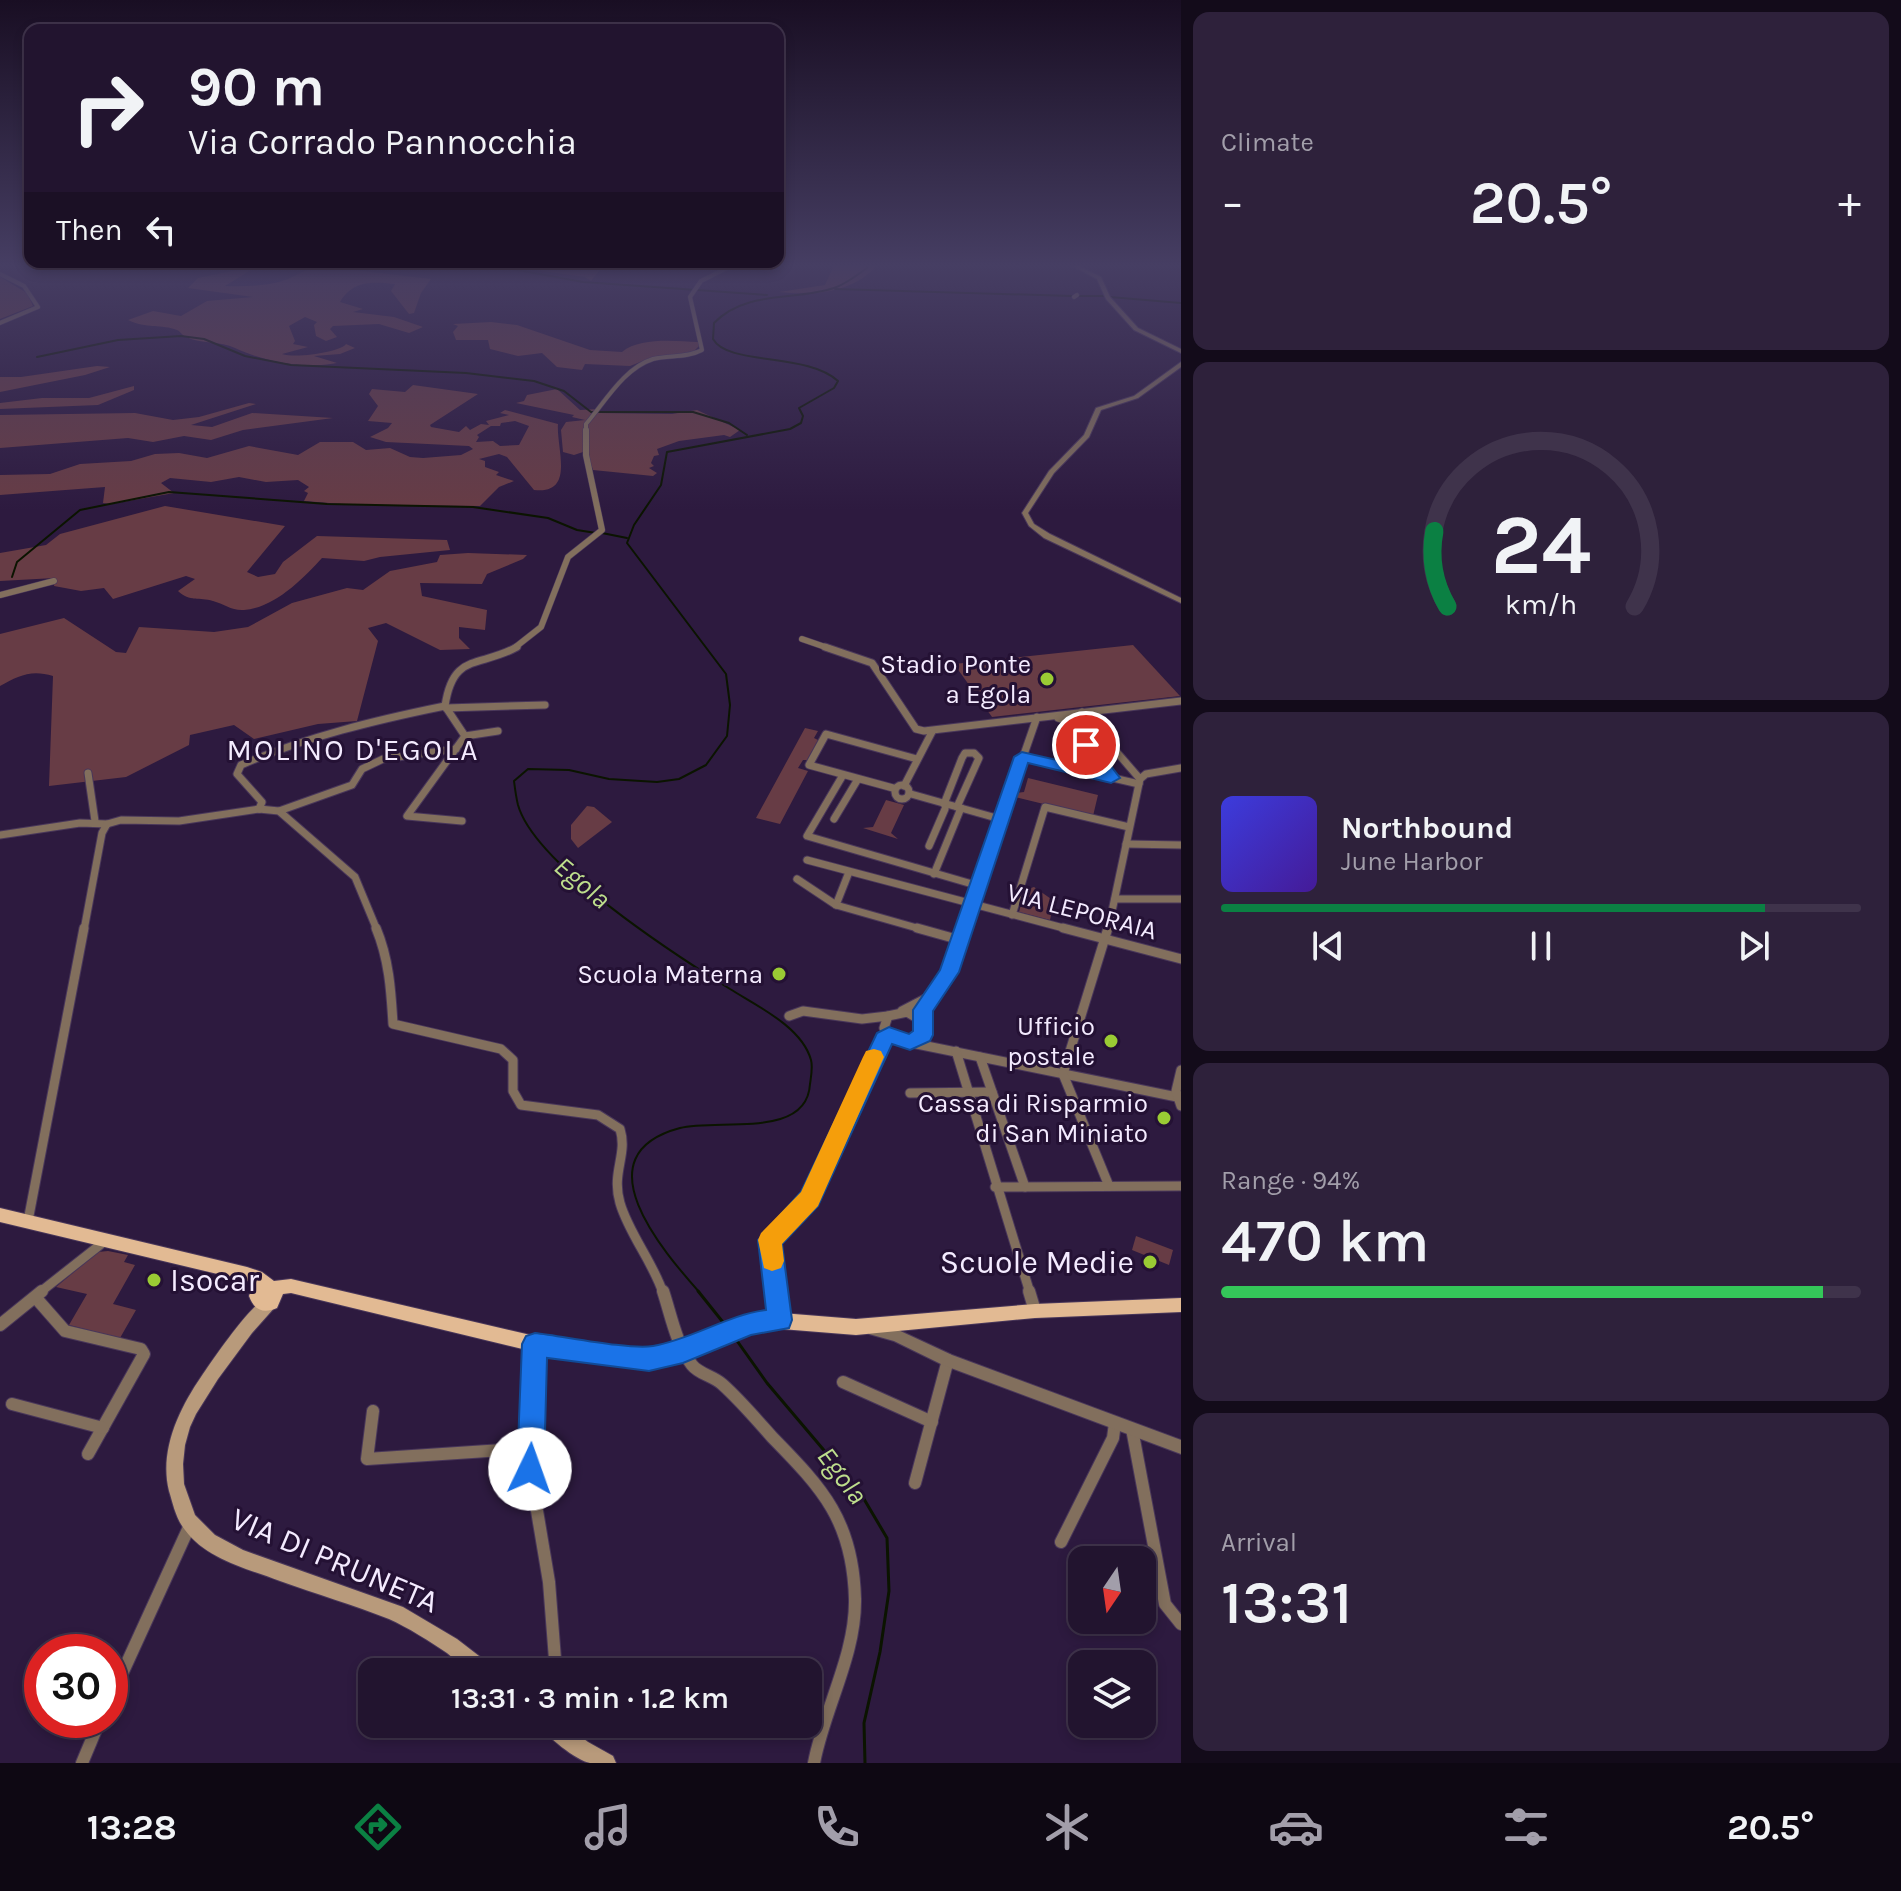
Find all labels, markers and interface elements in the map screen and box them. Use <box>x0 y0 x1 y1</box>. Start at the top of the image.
text: 90 m <box>188 54 325 119</box>
icon: right <box>56 56 160 160</box>
text: Via Corrado Pannocchia <box>188 121 577 163</box>
text: Climate <box>1221 127 1314 158</box>
text: 20.5° <box>1470 168 1612 238</box>
text: − <box>1221 177 1244 228</box>
text: + <box>1838 177 1861 228</box>
icon: left <box>139 208 183 252</box>
text: Then <box>56 212 123 248</box>
text: 24 <box>1491 497 1591 594</box>
text: km/h <box>1505 588 1577 621</box>
place label: Stadio Ponte a Egola <box>880 649 1031 710</box>
marker: Stadio Ponte a Egola <box>1038 670 1056 688</box>
pin <box>1052 711 1120 779</box>
icon: arrive <box>1064 723 1108 767</box>
district label: MOLINO D'EGOLA <box>227 732 479 768</box>
text: Northbound <box>1341 810 1513 846</box>
text: June Harbor <box>1341 846 1483 877</box>
water label: Egola <box>548 849 618 915</box>
street label: VIA LEPORAIA <box>1003 877 1160 946</box>
icon: previous <box>1306 924 1350 968</box>
icon: pause <box>1519 924 1563 968</box>
icon: next <box>1732 924 1776 968</box>
place label: Scuola Materna <box>577 959 763 990</box>
marker: Scuola Materna <box>770 965 788 983</box>
place label: Ufficio postale <box>1007 1011 1095 1072</box>
marker: Ufficio postale <box>1102 1032 1120 1050</box>
place label: Cassa di Risparmio di San Miniato <box>918 1088 1148 1149</box>
marker: Cassa di Risparmio di San Miniato <box>1155 1109 1173 1127</box>
text: Range · 94% <box>1221 1165 1360 1196</box>
text: 470 km <box>1221 1206 1430 1276</box>
place label: Scuole Medie <box>940 1244 1134 1281</box>
marker: Scuole Medie <box>1141 1253 1159 1271</box>
place label: Isocar <box>170 1262 259 1299</box>
marker: Isocar <box>145 1271 163 1289</box>
position arrow <box>488 1427 572 1511</box>
water label: Egola <box>810 1440 875 1511</box>
street label: VIA DI PRUNETA <box>225 1500 444 1621</box>
text: Arrival <box>1221 1527 1297 1558</box>
north arrow <box>1068 1546 1156 1634</box>
map controls <box>1068 1546 1156 1738</box>
text: 13:31 <box>1221 1568 1352 1638</box>
speed limit sign: 30 <box>24 1634 128 1738</box>
button: layers <box>1068 1650 1156 1738</box>
text: 13:31 · 3 min · 1.2 km <box>451 1680 729 1716</box>
icon: directions <box>350 1799 406 1855</box>
icon: music <box>580 1799 636 1855</box>
icon: phone <box>809 1799 865 1855</box>
icon: climate <box>1039 1799 1095 1855</box>
icon: car <box>1268 1799 1324 1855</box>
icon: filters <box>1498 1799 1554 1855</box>
text: 13:28 <box>87 1806 177 1848</box>
text: 20.5° <box>1727 1806 1814 1848</box>

